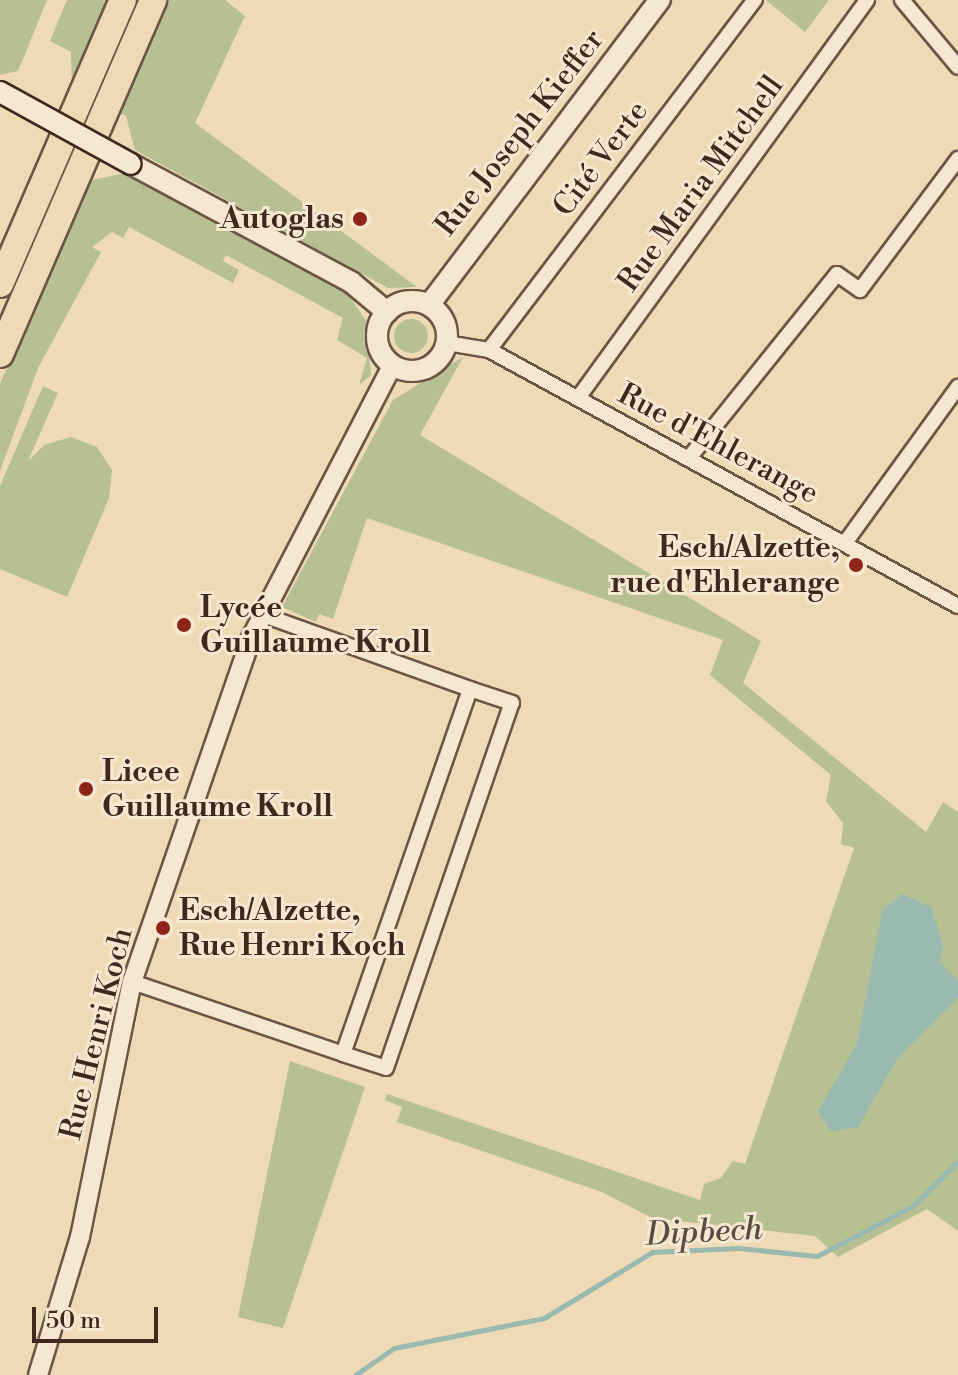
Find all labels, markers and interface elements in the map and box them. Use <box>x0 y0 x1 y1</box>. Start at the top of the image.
street label: Rue Joseph Kieffer <box>428 22 612 244</box>
street label: Rue Maria Mitchell <box>611 69 791 299</box>
street label: Cité Verte <box>546 94 656 224</box>
place label: Autoglas <box>220 201 344 237</box>
marker: Autoglas <box>351 210 369 228</box>
street label: Rue d'Ehlerange <box>612 376 824 512</box>
place label: Esch/Alzette, rue d'Ehlerange <box>610 530 840 600</box>
marker: Esch/Alzette, rue d'Ehlerange <box>847 556 865 574</box>
place label: Lycée Guillaume Kroll <box>200 590 431 660</box>
marker: Lycée Guillaume Kroll <box>175 616 193 634</box>
place label: Licee Guillaume Kroll <box>102 754 333 824</box>
marker: Licee Guillaume Kroll <box>77 780 95 798</box>
place label: Esch/Alzette, Rue Henri Koch <box>179 893 405 964</box>
marker: Esch/Alzette, Rue Henri Koch <box>154 919 172 937</box>
street label: Rue Henri Koch <box>53 924 141 1144</box>
water label: Dipbech <box>645 1210 763 1254</box>
scale bar <box>36 1291 162 1341</box>
text: 50 m <box>46 1306 101 1336</box>

